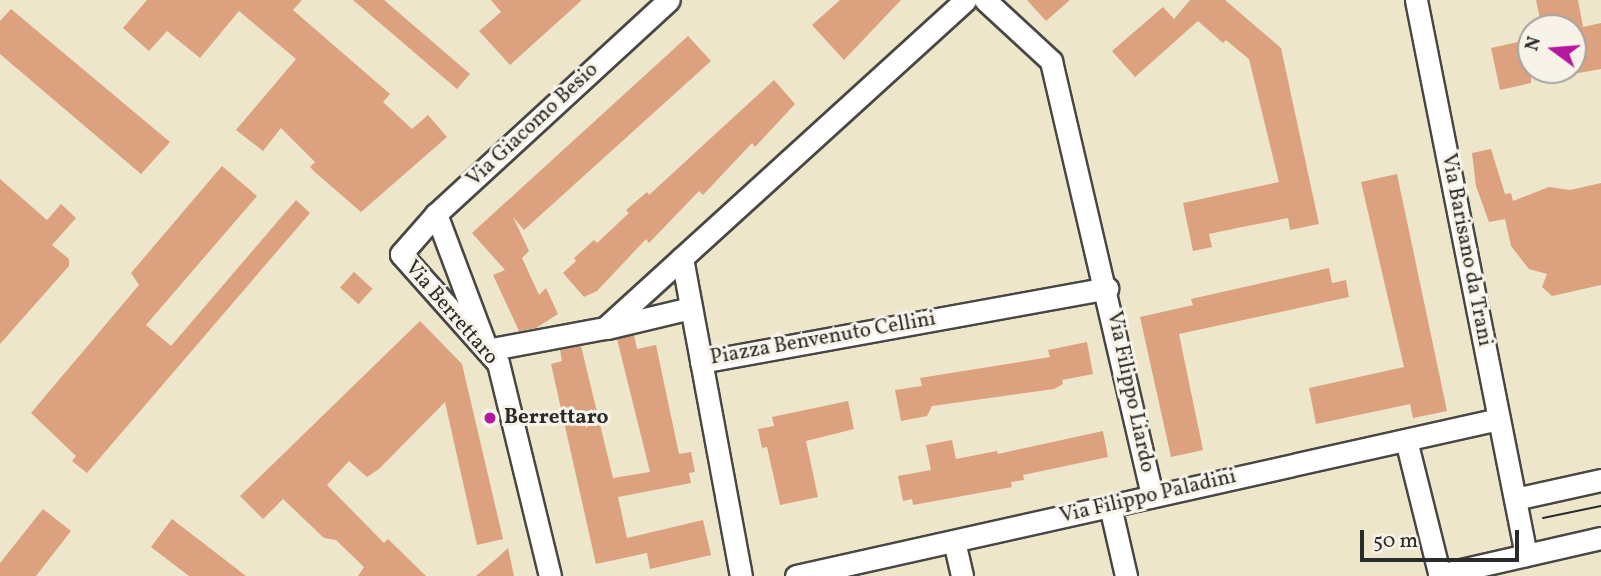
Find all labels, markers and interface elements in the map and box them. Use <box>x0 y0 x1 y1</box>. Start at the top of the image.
north arrow <box>1517 14 1587 84</box>
text: N <box>1519 34 1548 54</box>
street label: Via Giacomo Besio <box>462 58 604 192</box>
street label: Via Barisano da Trani <box>1435 151 1497 349</box>
street label: Via Berrettaro <box>399 256 503 370</box>
street label: Piazza Benvenuto Cellini <box>708 307 938 371</box>
street label: Via Filippo Liardo <box>1101 309 1159 475</box>
place label: Berrettaro <box>504 405 609 431</box>
marker: Berrettaro <box>482 410 498 426</box>
street label: Via Filippo Paladini <box>1057 464 1239 530</box>
scale bar <box>1363 516 1522 560</box>
text: 50 m <box>1373 527 1418 556</box>

